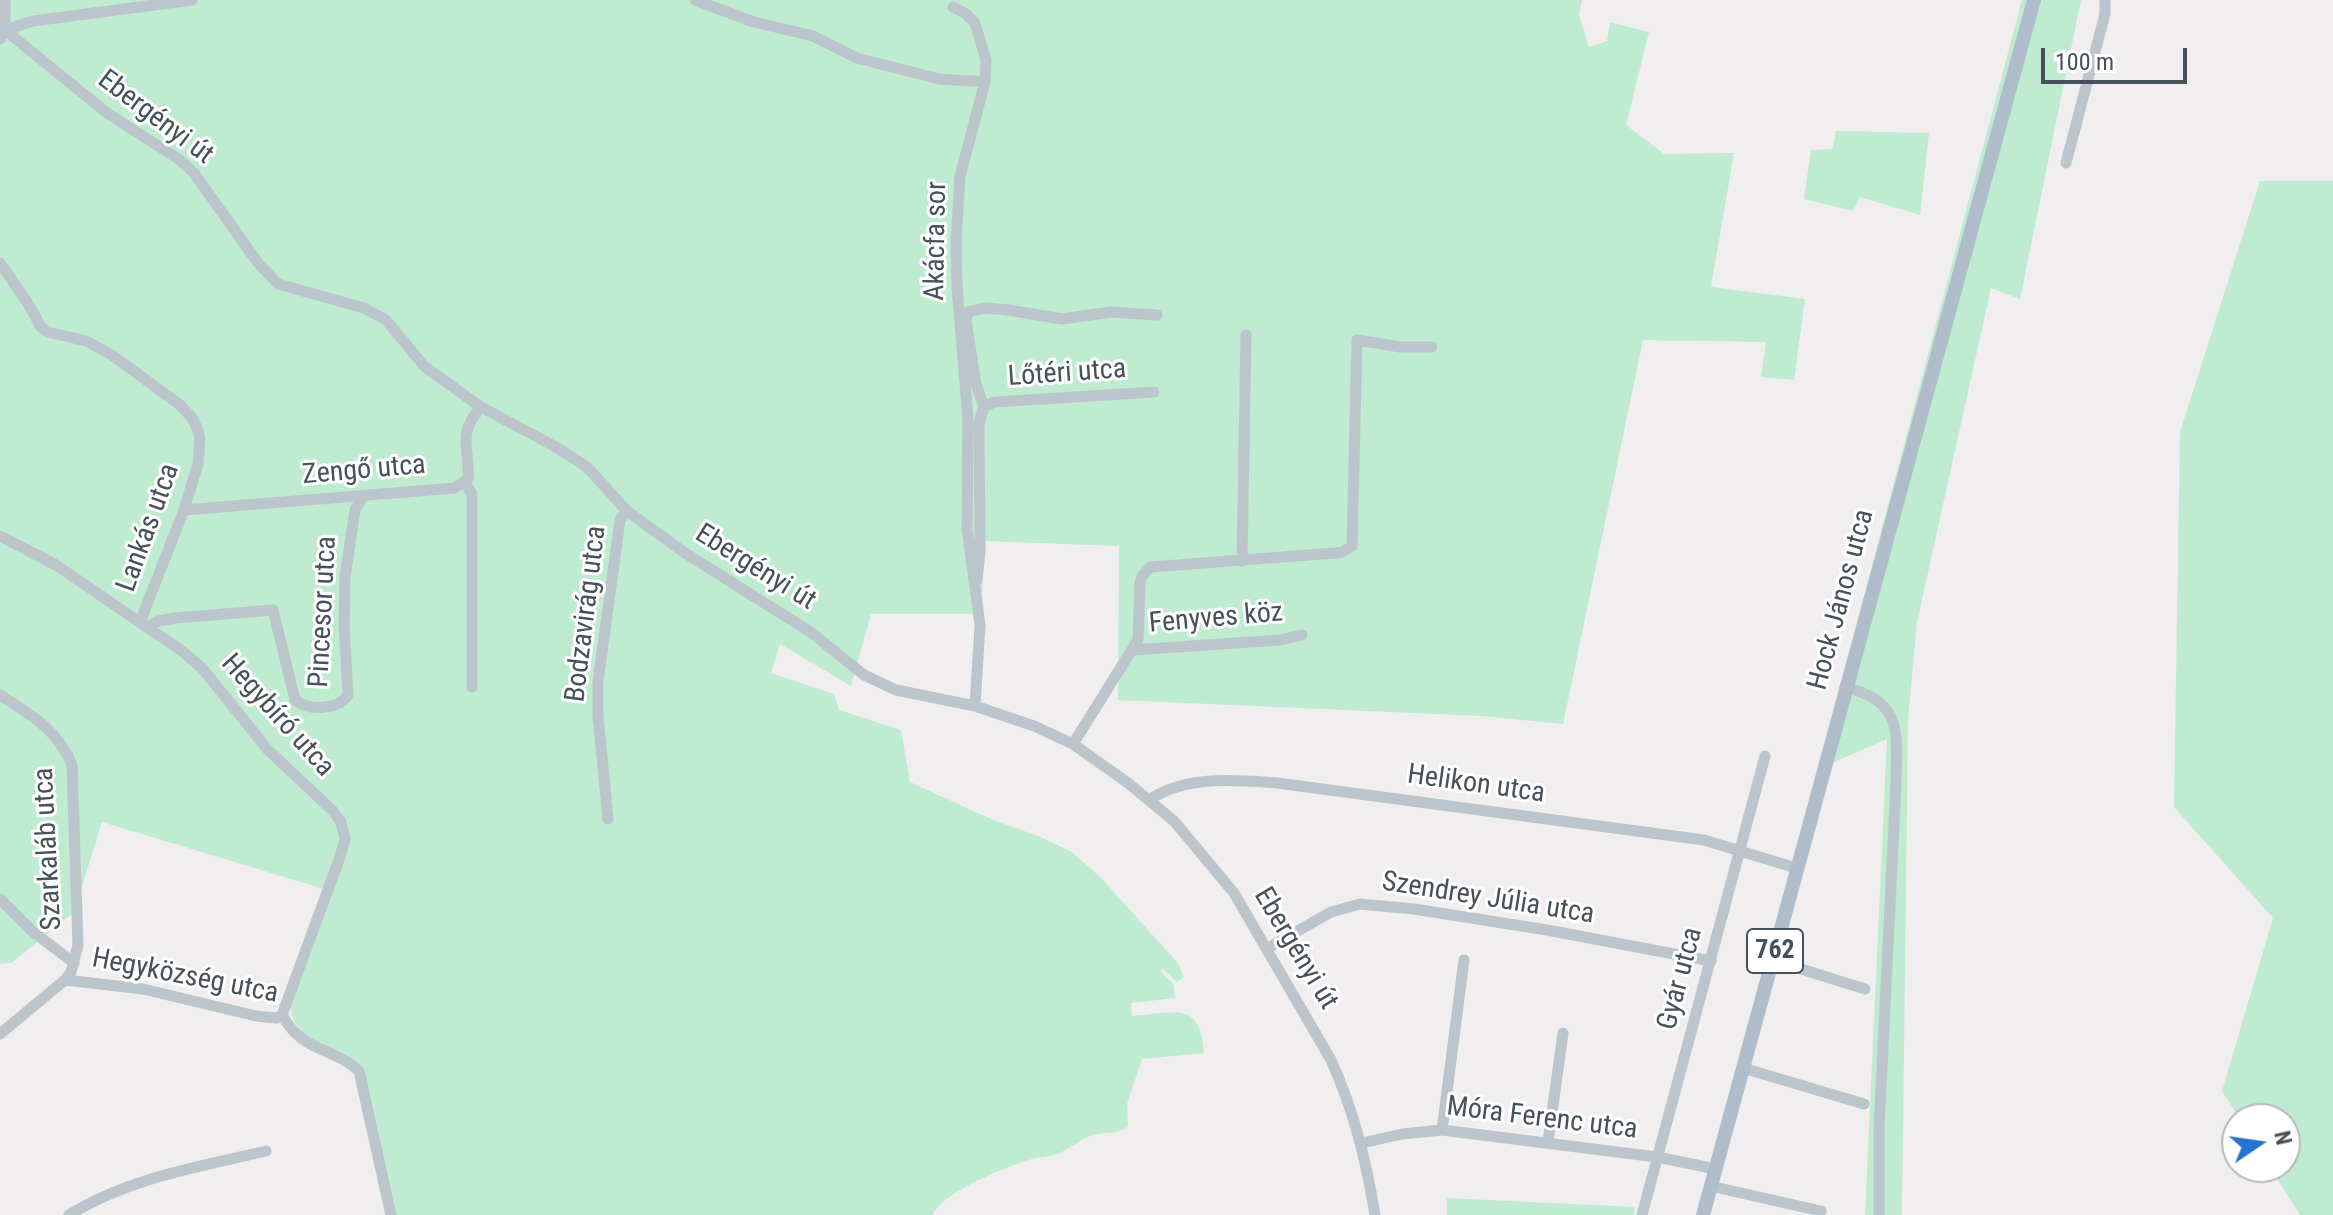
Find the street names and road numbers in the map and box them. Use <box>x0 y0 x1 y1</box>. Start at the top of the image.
street label: Ebergényi út <box>91 64 219 172</box>
street label: Akácfa sor <box>919 181 955 301</box>
street label: Lőtéri utca <box>1007 353 1127 395</box>
street label: Zengő utca <box>301 449 427 493</box>
street label: Lankás utca <box>110 459 188 597</box>
street label: Hock János utca <box>1802 506 1882 694</box>
street label: Ebergényi út <box>688 518 822 618</box>
street label: Bodzavirág utca <box>560 524 614 704</box>
street label: Pincesor utca <box>303 535 345 689</box>
street label: Fenyves köz <box>1148 596 1284 642</box>
street label: Hegybíró utca <box>213 648 341 784</box>
street label: Helikon utca <box>1405 759 1547 811</box>
street label: Szarkaláb utca <box>28 767 70 931</box>
street label: Szendrey Júlia utca <box>1379 866 1597 932</box>
street label: Ebergényi út <box>1246 882 1344 1016</box>
street label: Gyár utca <box>1651 924 1711 1034</box>
road number: 762 <box>1747 929 1803 973</box>
street label: Hegyközség utca <box>89 942 281 1012</box>
street label: Móra Ferenc utca <box>1445 1091 1639 1147</box>

